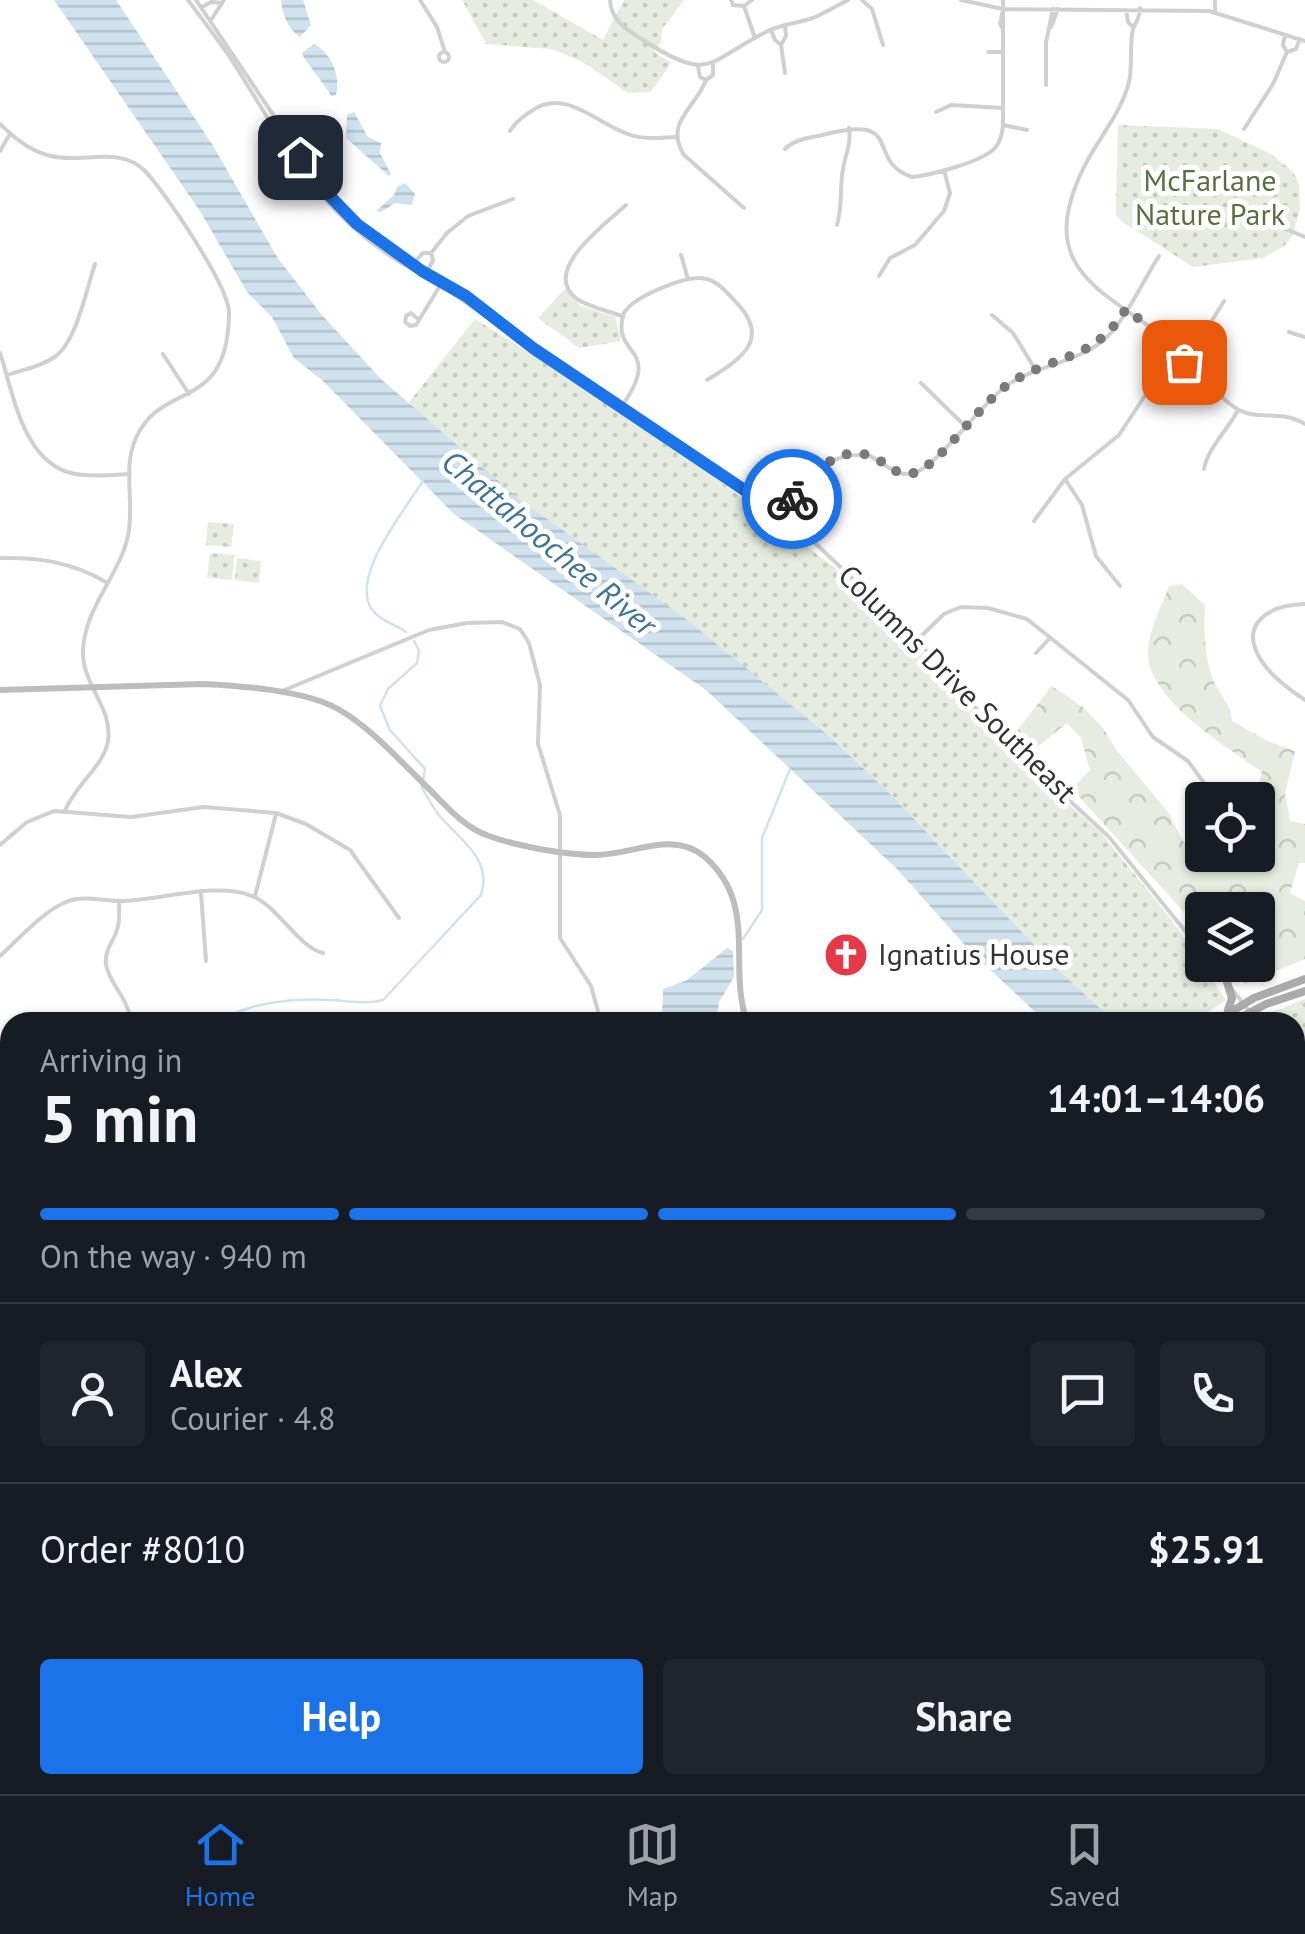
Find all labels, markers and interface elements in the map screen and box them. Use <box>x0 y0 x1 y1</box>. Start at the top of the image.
pin <box>258 115 343 200</box>
icon: home <box>273 130 328 185</box>
park label: McFarlane Nature Park <box>1135 160 1286 233</box>
pin <box>1142 320 1227 405</box>
icon: bag <box>1157 335 1212 390</box>
water label: Chattahoochee River <box>434 440 668 646</box>
courier <box>742 449 842 549</box>
icon: bike <box>765 472 820 527</box>
street label: Columns Drive Southeast <box>831 556 1085 810</box>
map controls <box>1185 782 1275 982</box>
button: locate <box>1185 782 1275 872</box>
button: layers <box>1185 892 1275 982</box>
church icon: Ignatius House <box>823 932 869 978</box>
place label: Ignatius House <box>878 934 1069 973</box>
text: Arriving in <box>40 1039 182 1081</box>
text: 14:01–14:06 <box>1047 1073 1265 1122</box>
text: 5 min <box>40 1076 199 1160</box>
text: On the way · 940 m <box>40 1235 307 1277</box>
button: person <box>40 1341 145 1446</box>
button: chat <box>1030 1341 1135 1446</box>
button: phone <box>1160 1341 1265 1446</box>
text: Alex <box>170 1348 243 1397</box>
text: Courier · 4.8 <box>170 1397 336 1439</box>
text: Order #8010 <box>40 1524 245 1573</box>
text: $25.91 <box>1148 1524 1265 1573</box>
button: Help <box>40 1659 643 1774</box>
button: Share <box>663 1659 1265 1774</box>
tab: Home <box>185 1817 255 1914</box>
tab: Map <box>625 1817 680 1914</box>
tab: Saved <box>1049 1817 1120 1914</box>

